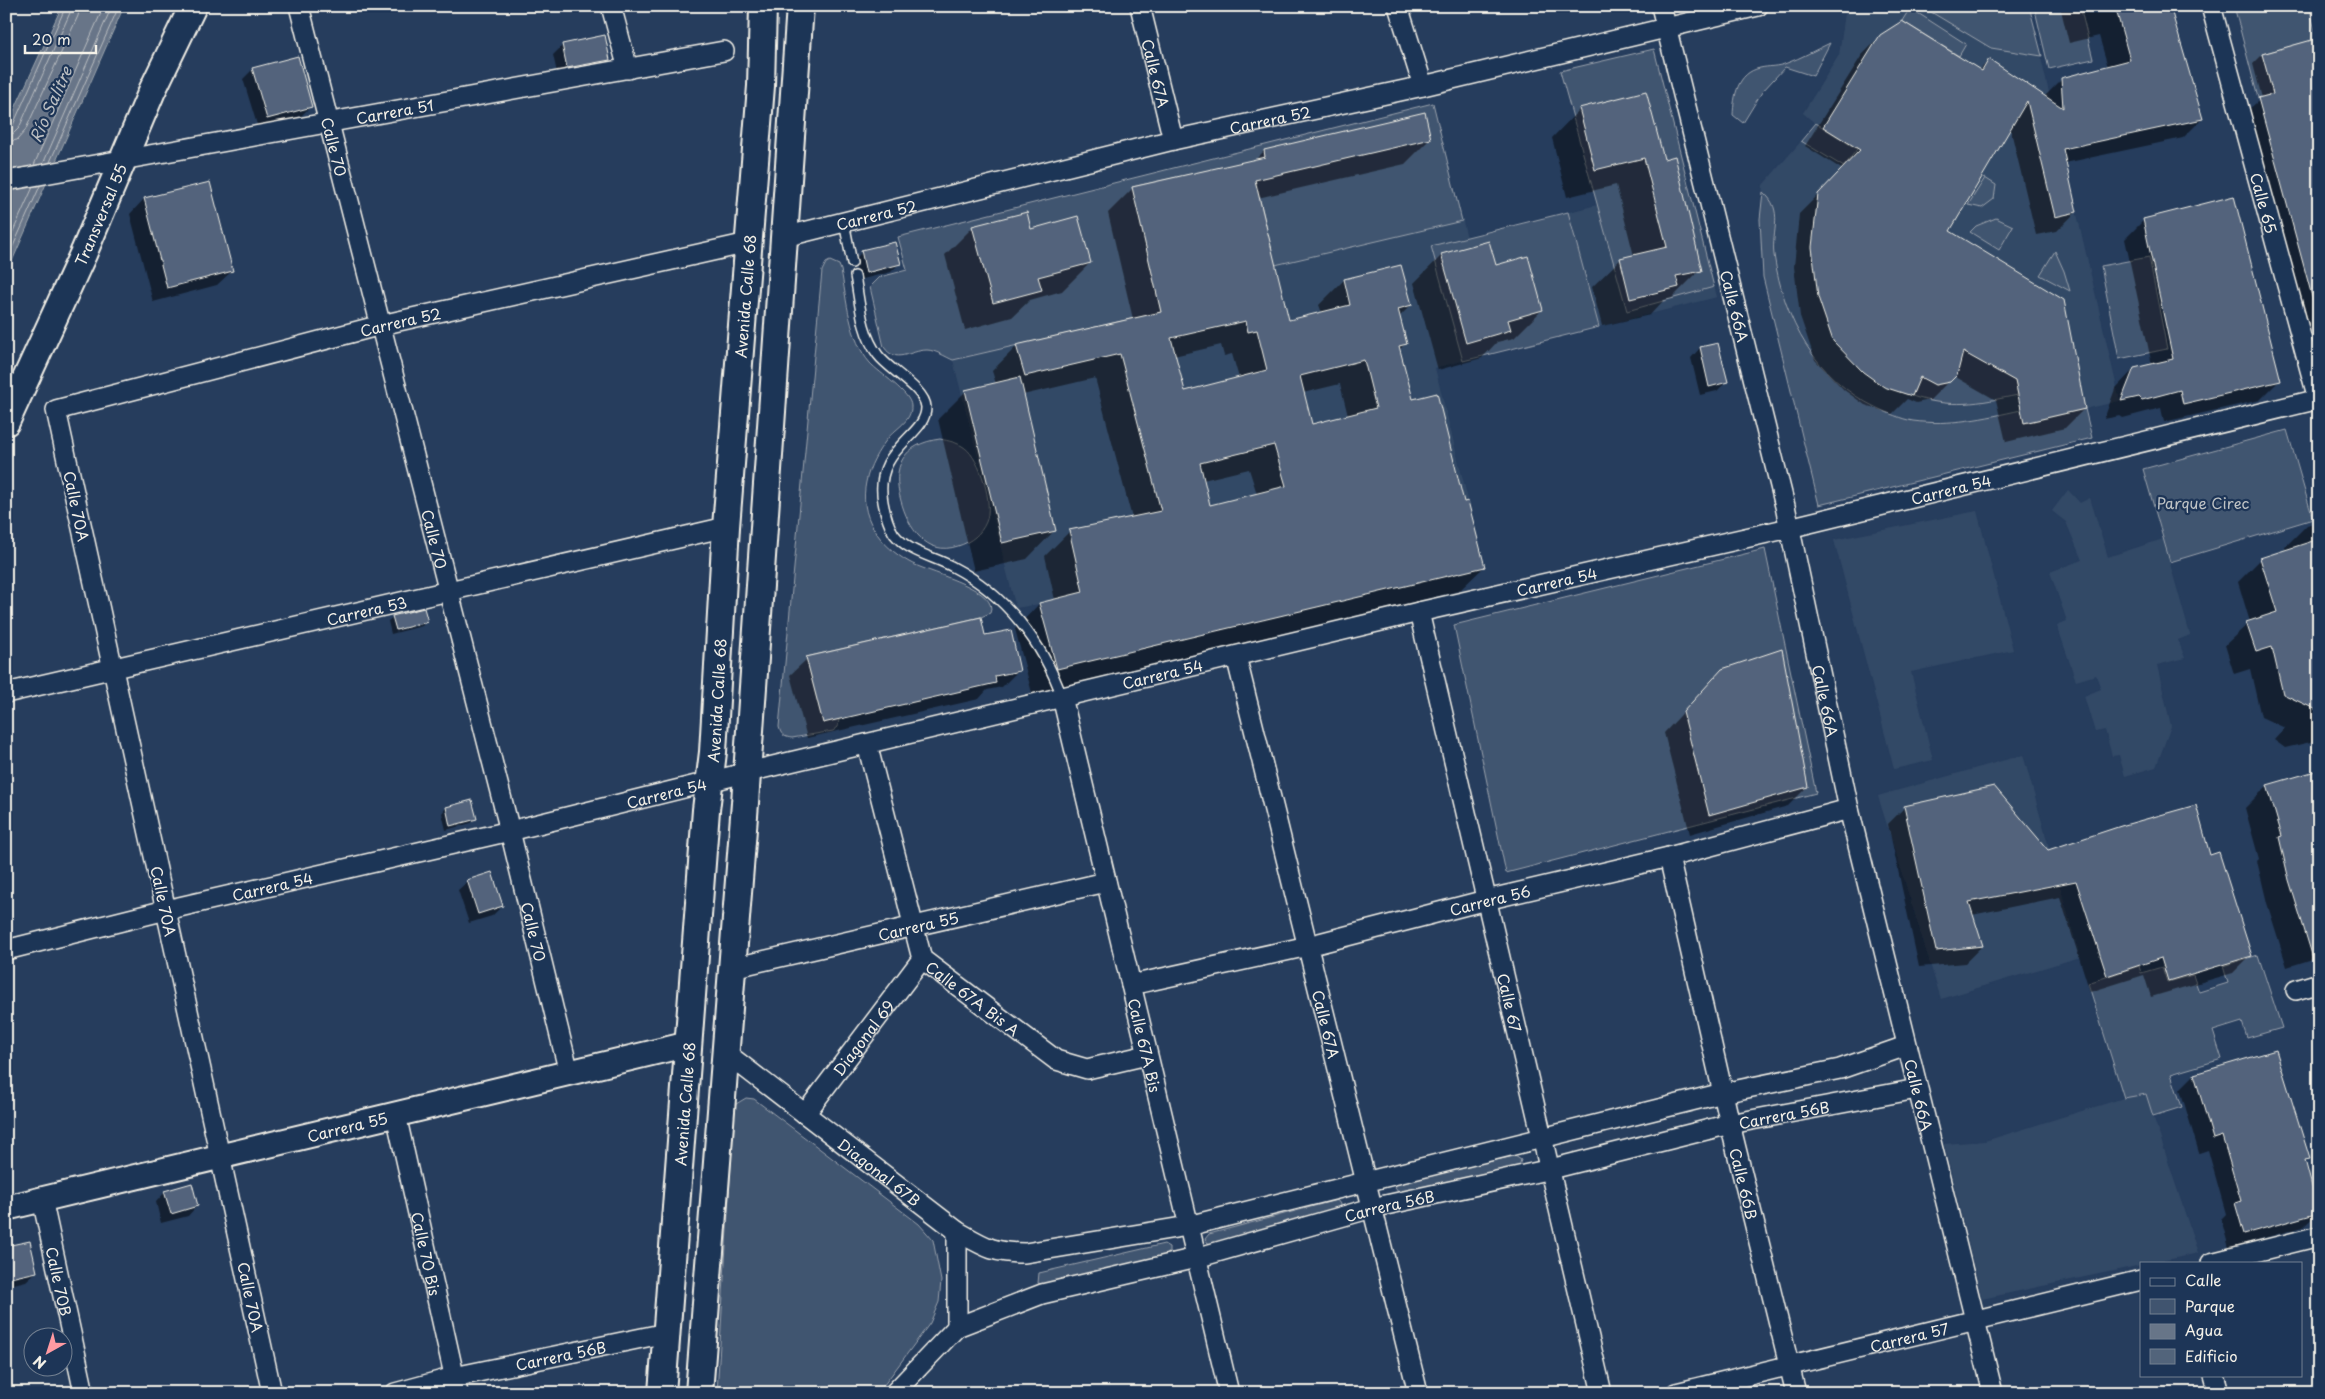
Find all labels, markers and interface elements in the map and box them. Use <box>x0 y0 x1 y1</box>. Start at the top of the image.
scale bar <box>25 22 96 54</box>
text: 20 m <box>32 27 71 50</box>
street label: Calle 67A <box>1137 36 1176 110</box>
water label: Río Salitre <box>23 61 78 146</box>
street label: Carrera 51 <box>354 92 435 129</box>
street label: Carrera 52 <box>1227 99 1313 139</box>
street label: Calle 70 <box>316 114 354 179</box>
street label: Transversal 55 <box>68 160 132 269</box>
street label: Calle 65 <box>2245 170 2284 236</box>
street label: Carrera 52 <box>833 193 919 235</box>
street label: Avenida Calle 68 <box>728 233 761 359</box>
street label: Calle 66A <box>1715 268 1755 344</box>
street label: Carrera 52 <box>357 301 443 342</box>
street label: Carrera 54 <box>1908 468 1994 509</box>
street label: Calle 70A <box>58 469 96 543</box>
park label: Parque Cirec <box>2157 491 2249 514</box>
street label: Calle 70 <box>417 507 454 571</box>
street label: Carrera 54 <box>1514 560 1599 601</box>
street label: Carrera 53 <box>324 589 409 630</box>
street label: Avenida Calle 68 <box>700 638 731 763</box>
street label: Carrera 54 <box>1120 652 1205 694</box>
street label: Calle 66A <box>1807 662 1845 739</box>
street label: Carrera 54 <box>624 771 709 813</box>
street label: Calle 70A <box>145 864 183 938</box>
street label: Carrera 54 <box>230 865 315 906</box>
street label: Carrera 56 <box>1447 878 1533 920</box>
street label: Calle 70 <box>516 899 553 964</box>
street label: Carrera 55 <box>876 905 961 946</box>
street label: Calle 67A Bis A <box>921 955 1025 1041</box>
street label: Calle 67 <box>1492 971 1529 1035</box>
street label: Calle 67A <box>1307 987 1346 1061</box>
street label: Diagonal 69 <box>827 995 899 1080</box>
street label: Calle 67A Bis <box>1123 996 1168 1095</box>
street label: Avenida Calle 68 <box>668 1041 700 1167</box>
street label: Calle 66A <box>1900 1056 1939 1133</box>
street label: Carrera 56B <box>1736 1094 1831 1134</box>
street label: Carrera 55 <box>305 1105 390 1147</box>
street label: Diagonal 67B <box>833 1132 926 1211</box>
street label: Calle 66B <box>1725 1145 1764 1221</box>
street label: Carrera 56B <box>1341 1183 1436 1227</box>
street label: Calle 70 Bis <box>406 1209 447 1298</box>
street label: Calle 70B <box>41 1244 78 1318</box>
street label: Calle 70A <box>232 1260 270 1334</box>
legend <box>2140 1262 2302 1376</box>
text: Calle <box>2185 1268 2222 1291</box>
text: Parque <box>2185 1294 2235 1317</box>
street label: Carrera 57 <box>1867 1316 1951 1357</box>
text: Agua <box>2185 1318 2223 1341</box>
north arrow <box>22 1326 72 1376</box>
street label: Carrera 56B <box>513 1334 608 1375</box>
text: Edificio <box>2185 1344 2238 1367</box>
text: N <box>29 1351 50 1374</box>

